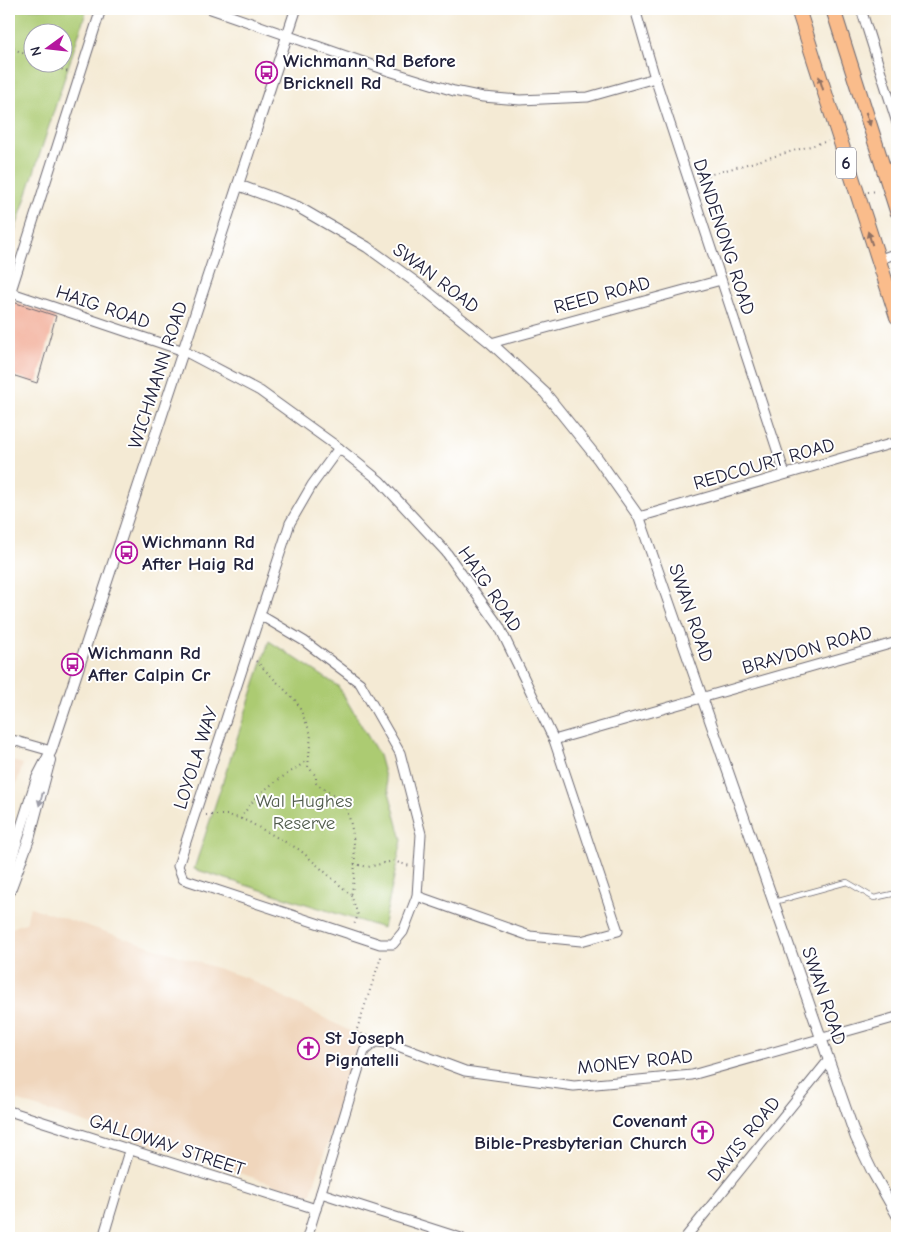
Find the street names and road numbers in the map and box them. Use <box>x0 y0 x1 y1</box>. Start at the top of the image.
road number: 6 <box>836 148 856 178</box>
street label: DANDENONG ROAD <box>688 156 760 318</box>
street label: SWAN ROAD <box>388 238 484 318</box>
street label: REED ROAD <box>551 272 653 318</box>
street label: HAIG ROAD <box>53 281 153 333</box>
street label: WICHMANN ROAD <box>124 299 192 451</box>
street label: REDCOURT ROAD <box>691 433 837 495</box>
street label: HAIG ROAD <box>453 542 527 636</box>
street label: SWAN ROAD <box>664 561 718 665</box>
street label: BRAYDON ROAD <box>740 621 874 679</box>
street label: LOYOLA WAY <box>169 703 223 812</box>
street label: SWAN ROAD <box>797 944 851 1048</box>
street label: MONEY ROAD <box>576 1045 694 1079</box>
street label: DAVIS ROAD <box>703 1092 785 1186</box>
street label: GALLOWAY STREET <box>86 1109 248 1181</box>

